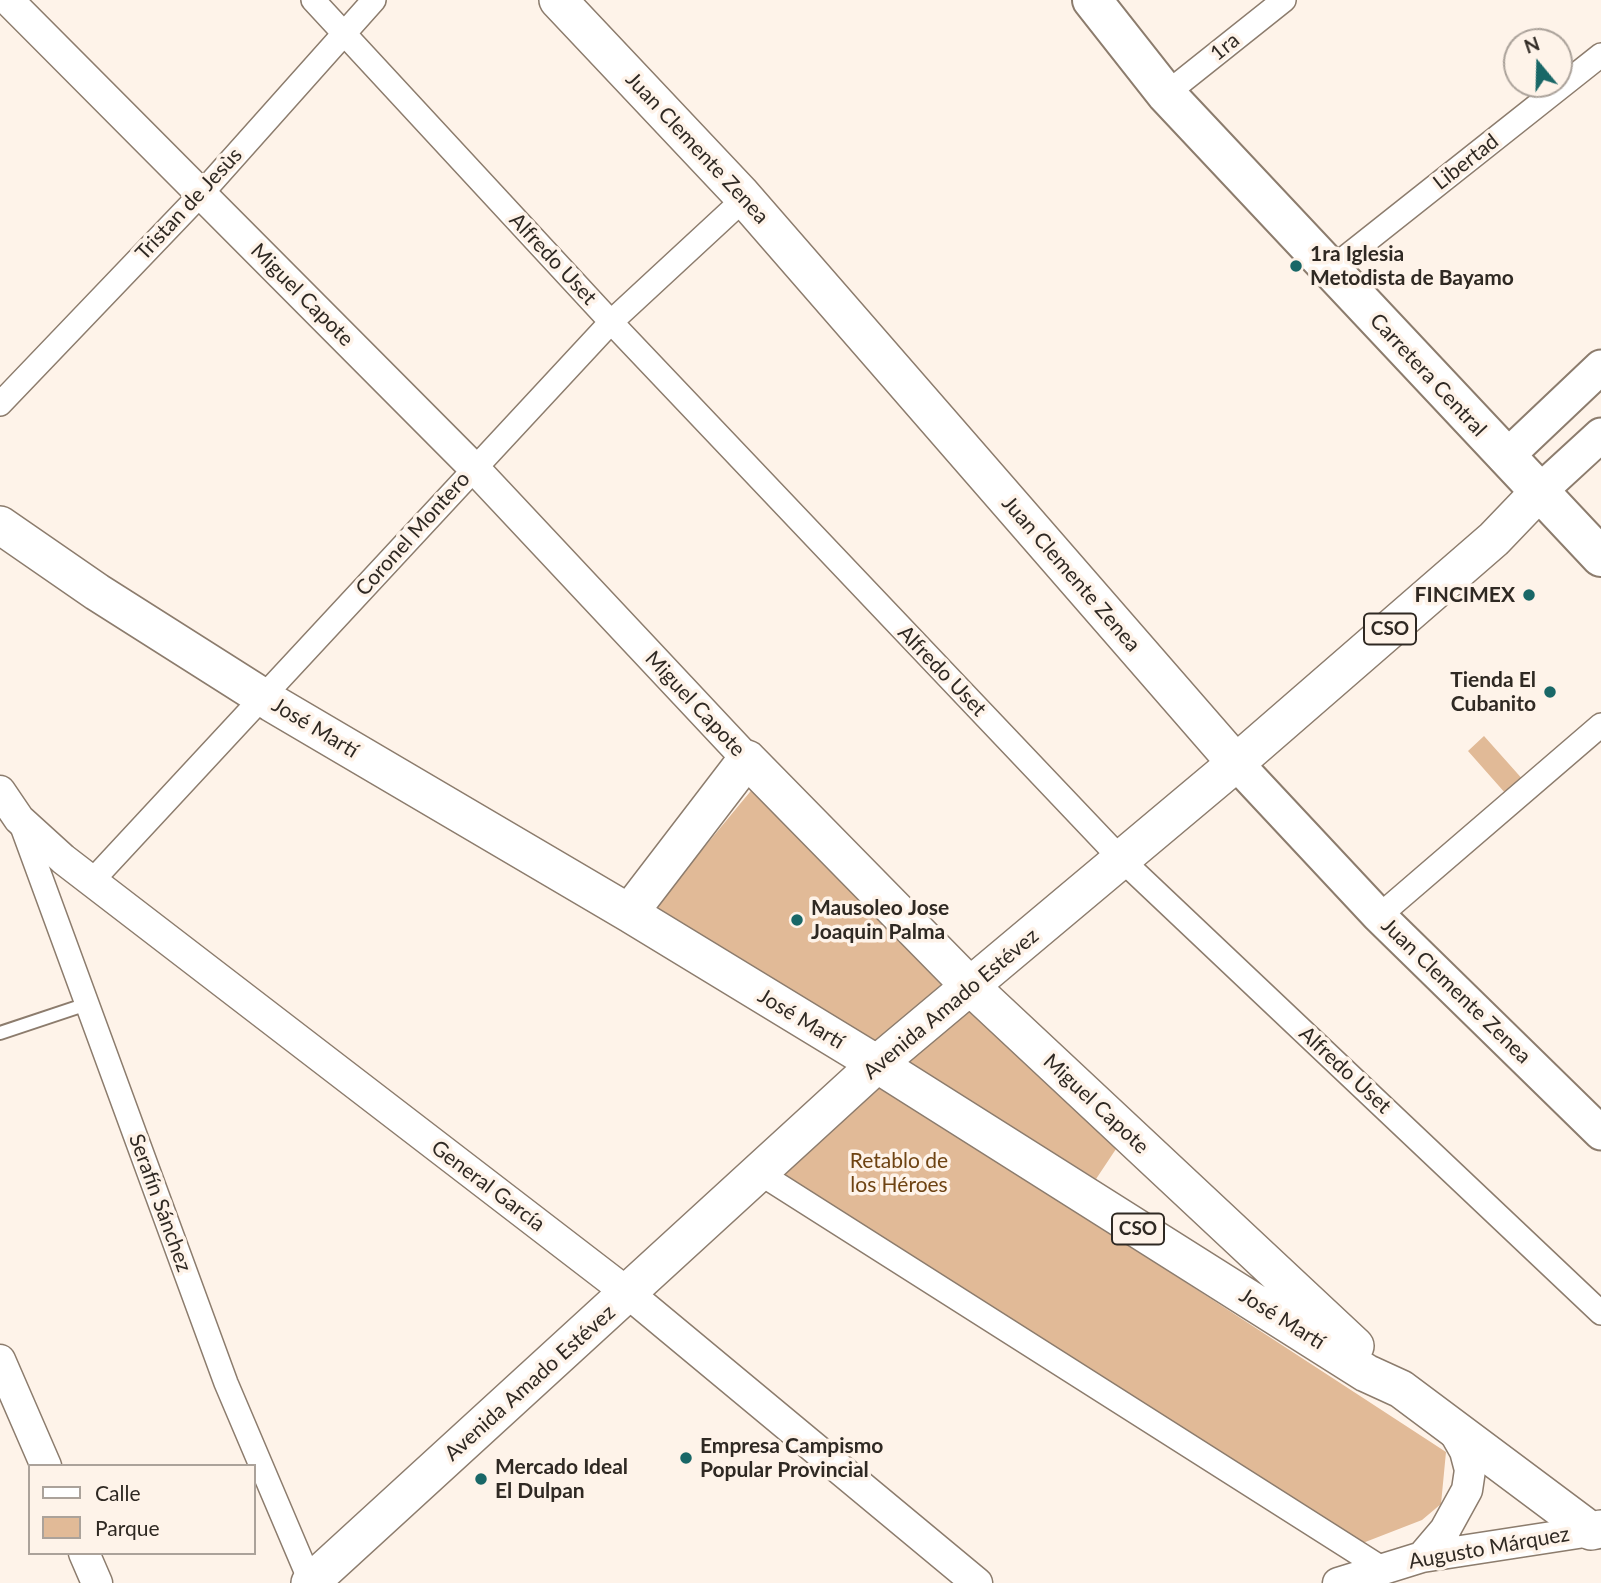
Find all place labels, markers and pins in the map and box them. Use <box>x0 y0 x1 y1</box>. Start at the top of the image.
place label: 1ra Iglesia Metodista de Bayamo <box>1310 241 1514 291</box>
marker: 1ra Iglesia Metodista de Bayamo <box>1288 258 1304 274</box>
place label: FINCIMEX <box>1415 582 1515 608</box>
marker: FINCIMEX <box>1521 587 1537 603</box>
place label: Tienda El Cubanito <box>1450 667 1536 717</box>
marker: Tienda El Cubanito <box>1542 684 1558 700</box>
place label: Mausoleo Jose Joaquin Palma <box>811 895 949 945</box>
marker: Mausoleo Jose Joaquin Palma <box>789 912 805 928</box>
place label: Empresa Campismo Popular Provincial <box>700 1433 883 1483</box>
marker: Empresa Campismo Popular Provincial <box>678 1450 694 1466</box>
place label: Mercado Ideal El Dulpan <box>495 1454 628 1504</box>
marker: Mercado Ideal El Dulpan <box>473 1471 489 1487</box>

